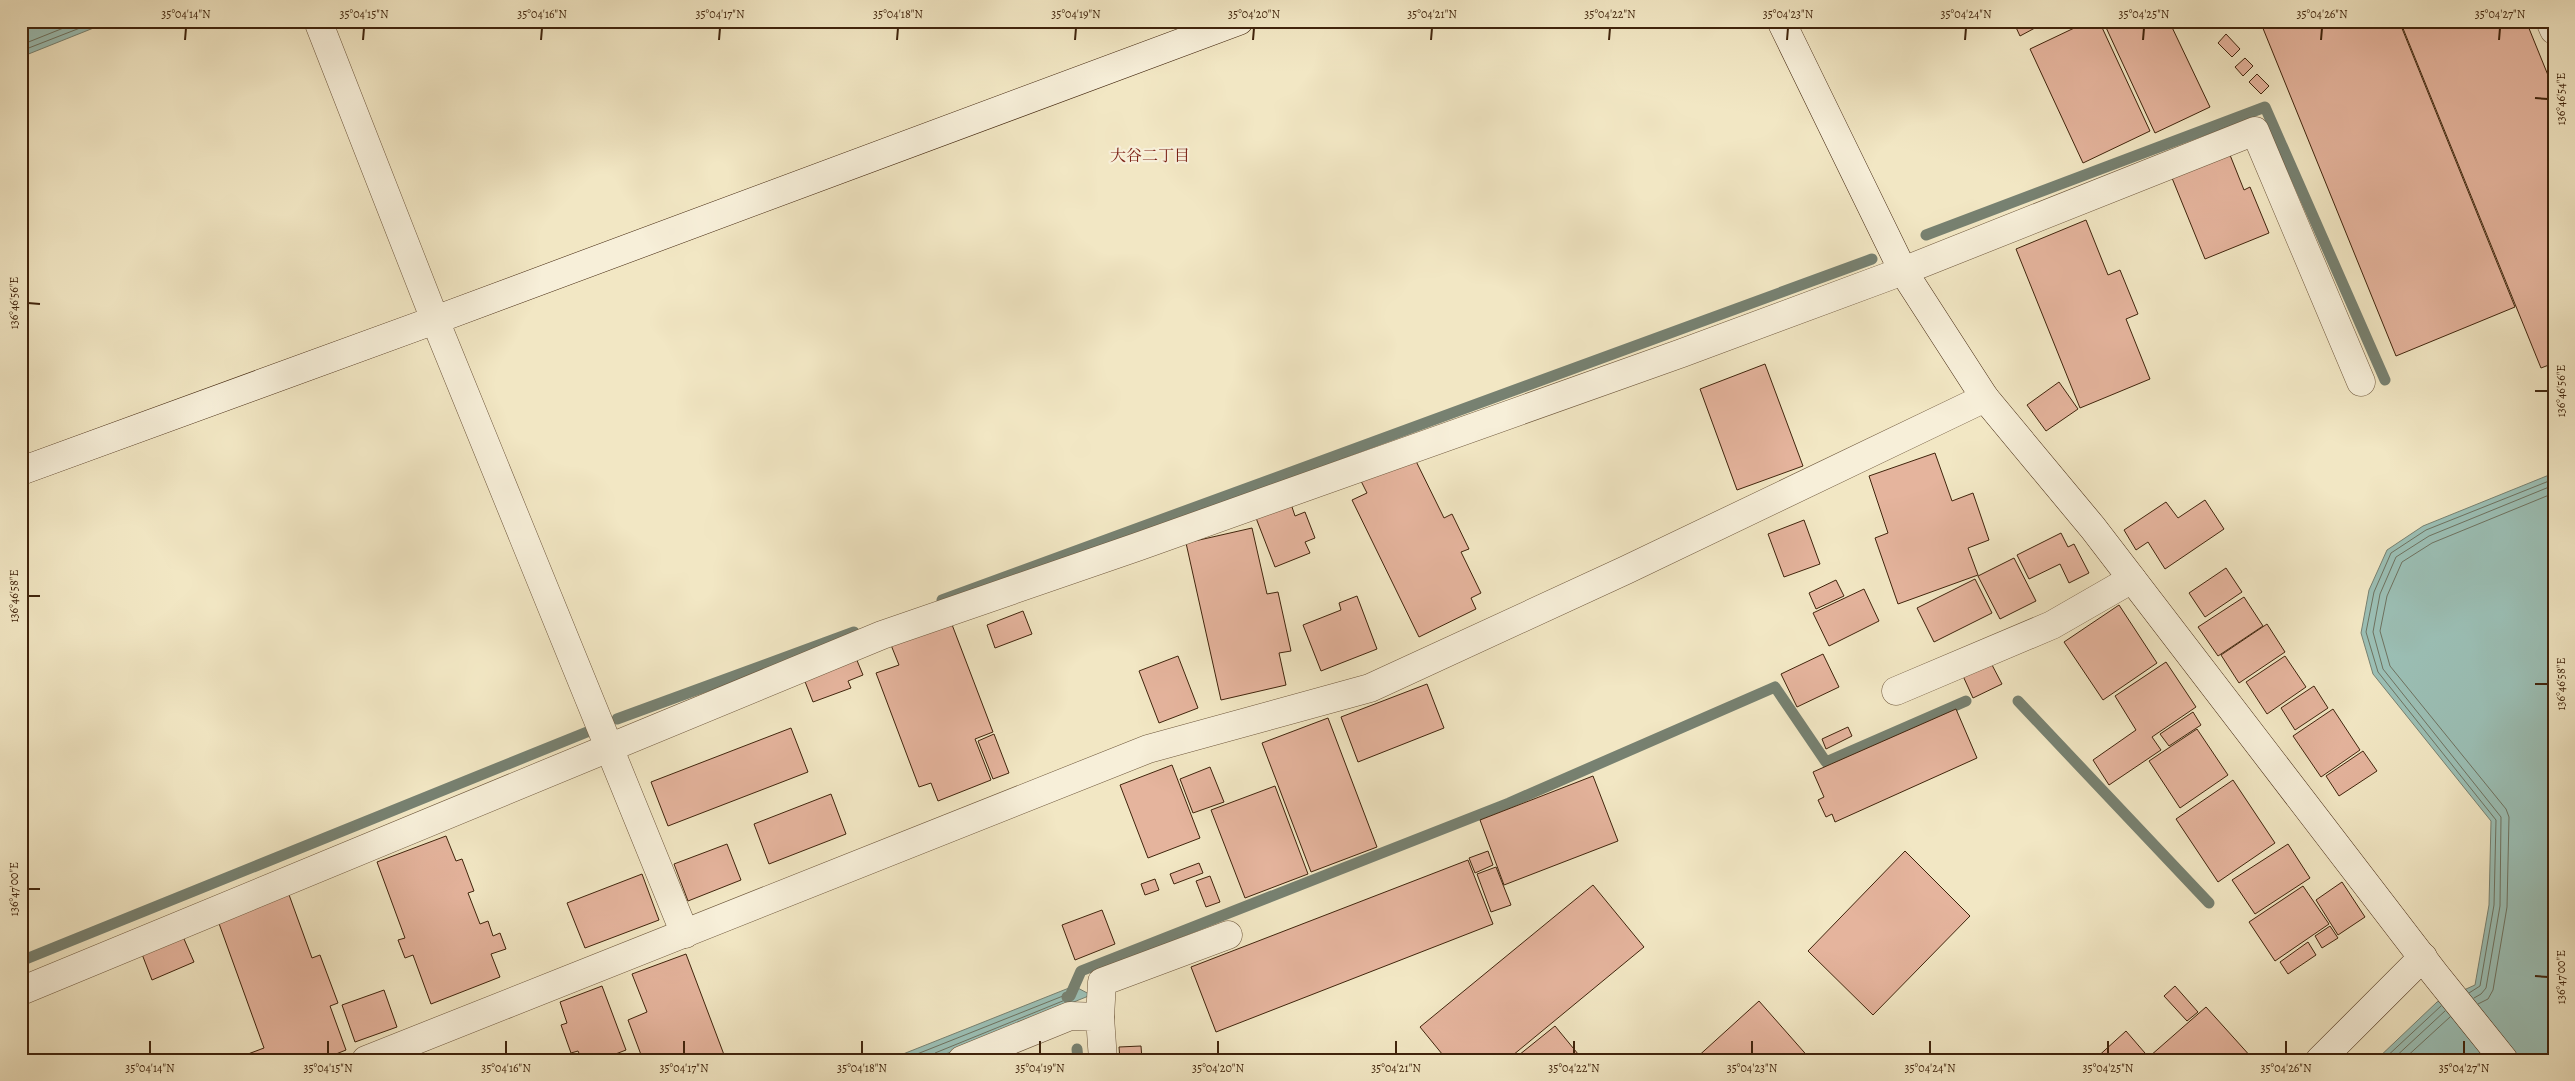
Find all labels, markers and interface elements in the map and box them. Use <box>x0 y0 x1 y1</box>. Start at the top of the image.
text: 35°04'14"N <box>161 6 211 22</box>
text: 35°04'15"N <box>339 6 389 22</box>
text: 35°04'16"N <box>517 6 567 22</box>
text: 35°04'17"N <box>695 6 745 22</box>
text: 35°04'18"N <box>873 6 923 22</box>
text: 35°04'19"N <box>1051 6 1101 22</box>
text: 35°04'20"N <box>1228 6 1280 22</box>
text: 35°04'21"N <box>1407 6 1457 22</box>
text: 35°04'22"N <box>1584 6 1636 22</box>
text: 35°04'23"N <box>1763 6 1814 22</box>
text: 35°04'24"N <box>1940 6 1992 22</box>
text: 35°04'25"N <box>2119 6 2170 22</box>
text: 35°04'26"N <box>2296 6 2348 22</box>
text: 35°04'27"N <box>2475 6 2526 22</box>
text: 136°46'54"E <box>2553 73 2569 125</box>
district label: 大谷二丁目 <box>1110 145 1190 167</box>
text: 136°46'56"E <box>6 277 22 329</box>
text: 136°46'56"E <box>2553 365 2569 417</box>
text: 136°46'58"E <box>6 569 22 623</box>
text: 136°46'58"E <box>2553 657 2569 711</box>
text: 136°47'00"E <box>6 862 22 916</box>
text: 136°47'00"E <box>2553 950 2569 1004</box>
text: 35°04'14"N <box>125 1060 175 1076</box>
text: 35°04'15"N <box>303 1060 353 1076</box>
text: 35°04'16"N <box>481 1060 531 1076</box>
text: 35°04'17"N <box>659 1060 709 1076</box>
text: 35°04'18"N <box>837 1060 887 1076</box>
text: 35°04'19"N <box>1015 1060 1065 1076</box>
text: 35°04'20"N <box>1192 1060 1244 1076</box>
text: 35°04'21"N <box>1371 1060 1421 1076</box>
text: 35°04'22"N <box>1548 1060 1600 1076</box>
text: 35°04'23"N <box>1727 1060 1778 1076</box>
text: 35°04'24"N <box>1904 1060 1956 1076</box>
text: 35°04'25"N <box>2083 1060 2134 1076</box>
text: 35°04'26"N <box>2260 1060 2312 1076</box>
text: 35°04'27"N <box>2439 1060 2490 1076</box>

